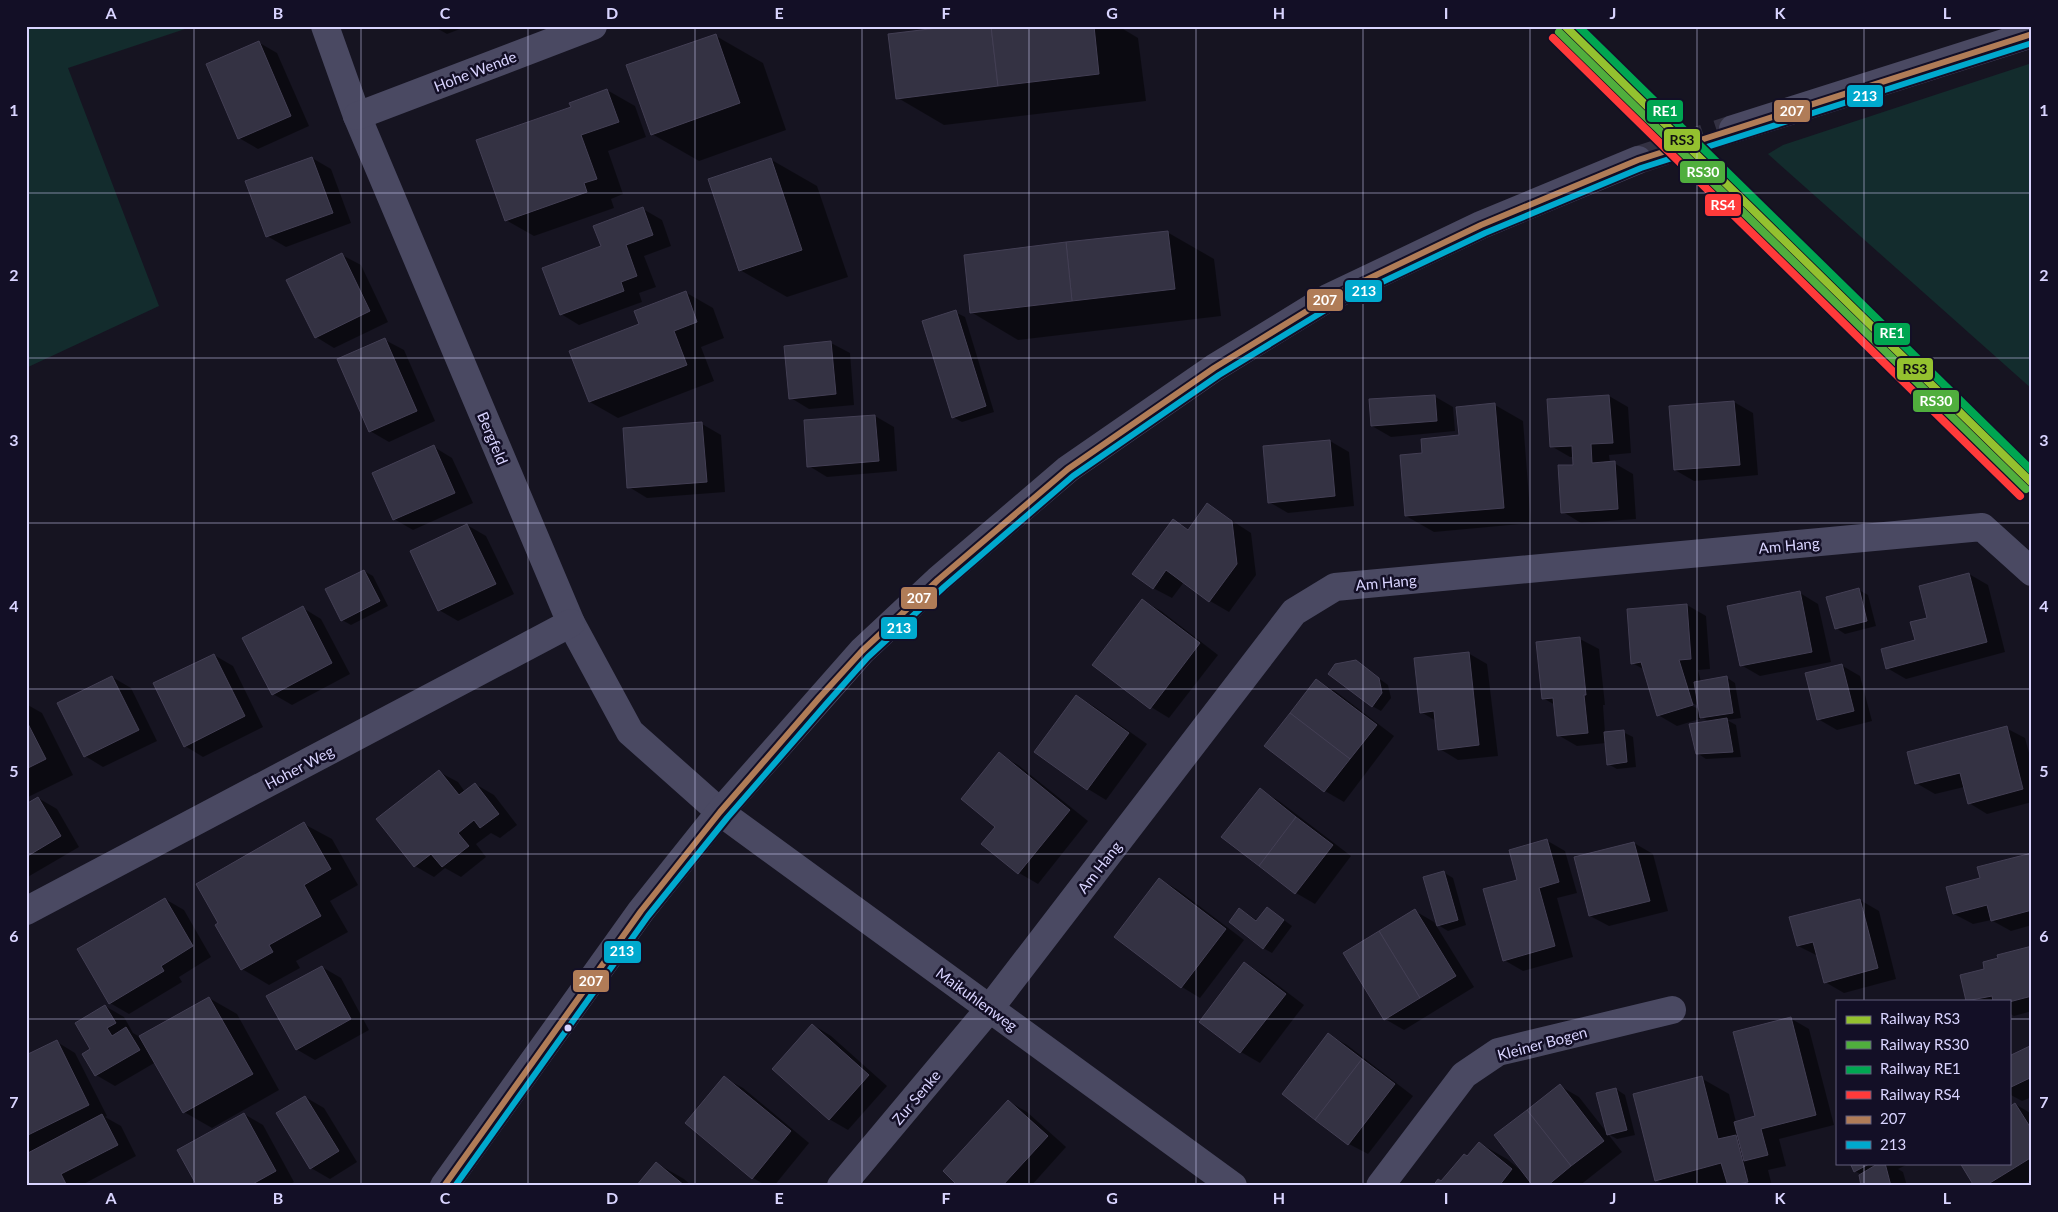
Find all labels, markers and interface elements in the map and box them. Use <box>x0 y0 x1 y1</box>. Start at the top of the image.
text: A <box>104 3 117 22</box>
text: B <box>273 3 283 22</box>
text: C <box>440 3 451 22</box>
text: D <box>606 3 618 22</box>
text: E <box>774 3 784 22</box>
text: F <box>941 3 951 22</box>
text: G <box>1106 3 1118 22</box>
text: H <box>1273 3 1285 22</box>
text: I <box>1444 3 1448 22</box>
text: J <box>1610 3 1616 22</box>
text: K <box>1775 3 1787 22</box>
text: L <box>1943 3 1952 22</box>
street label: Hohe Wende <box>431 47 519 95</box>
line badge: 213 <box>1846 84 1884 108</box>
text: 213 <box>1853 87 1877 104</box>
line badge: RE1 <box>1646 99 1684 123</box>
line badge: 207 <box>1773 99 1811 123</box>
text: 1 <box>9 100 19 119</box>
text: 1 <box>2039 100 2049 119</box>
text: RE1 <box>1652 102 1678 119</box>
text: 207 <box>1780 102 1804 119</box>
line badge: RS3 <box>1663 128 1701 152</box>
text: RS3 <box>1670 131 1694 148</box>
line badge: RS30 <box>1679 160 1726 184</box>
text: RS30 <box>1687 163 1719 180</box>
line badge: RS4 <box>1704 193 1742 217</box>
text: RS4 <box>1711 196 1735 213</box>
text: 2 <box>9 265 19 284</box>
text: 2 <box>2039 265 2049 284</box>
line badge: 213 <box>1344 279 1383 303</box>
text: 213 <box>1352 282 1376 299</box>
line badge: 207 <box>1306 288 1344 312</box>
text: 207 <box>1313 291 1337 308</box>
line badge: RE1 <box>1873 322 1911 346</box>
text: RE1 <box>1879 324 1905 341</box>
line badge: RS3 <box>1896 357 1934 381</box>
text: RS3 <box>1903 360 1927 377</box>
line badge: RS30 <box>1912 389 1960 413</box>
text: RS30 <box>1920 392 1952 409</box>
street label: Bergfeld <box>474 409 512 467</box>
text: 3 <box>9 430 19 449</box>
text: 3 <box>2039 430 2049 449</box>
street label: Am Hang <box>1758 533 1820 557</box>
street label: Am Hang <box>1355 570 1417 594</box>
line badge: 207 <box>900 586 938 610</box>
text: 207 <box>907 589 931 606</box>
text: 4 <box>9 596 19 615</box>
text: 4 <box>2039 596 2049 615</box>
line badge: 213 <box>880 616 918 640</box>
text: 213 <box>887 619 911 636</box>
street label: Hoher Weg <box>262 741 337 793</box>
text: 5 <box>9 761 19 780</box>
text: 5 <box>2039 761 2049 780</box>
street label: Am Hang <box>1073 837 1125 897</box>
text: 6 <box>9 926 19 945</box>
text: 6 <box>2039 926 2049 945</box>
line badge: 213 <box>603 940 642 964</box>
text: 213 <box>610 942 634 959</box>
street label: Maikuhlenweg <box>933 963 1021 1035</box>
line badge: 207 <box>572 969 610 993</box>
text: 207 <box>579 972 603 989</box>
legend <box>1836 1000 2010 1164</box>
text: Railway RS3 <box>1880 1009 1960 1027</box>
street label: Kleiner Bogen <box>1495 1022 1589 1064</box>
unlabelled marker <box>563 1023 573 1033</box>
text: Railway RS30 <box>1880 1035 1969 1053</box>
text: Railway RE1 <box>1880 1059 1961 1077</box>
street label: Zur Senke <box>888 1066 944 1128</box>
text: Railway RS4 <box>1880 1085 1961 1103</box>
text: 7 <box>9 1092 19 1111</box>
text: 7 <box>2039 1092 2049 1111</box>
text: 207 <box>1880 1109 1906 1127</box>
text: 213 <box>1880 1135 1906 1153</box>
text: A <box>104 1188 117 1207</box>
text: B <box>273 1188 283 1207</box>
text: C <box>440 1188 451 1207</box>
text: D <box>606 1188 618 1207</box>
text: E <box>774 1188 784 1207</box>
text: F <box>941 1188 951 1207</box>
text: G <box>1106 1188 1118 1207</box>
text: H <box>1273 1188 1285 1207</box>
text: I <box>1444 1188 1448 1207</box>
text: J <box>1610 1188 1616 1207</box>
text: K <box>1775 1188 1787 1207</box>
text: L <box>1943 1188 1952 1207</box>

